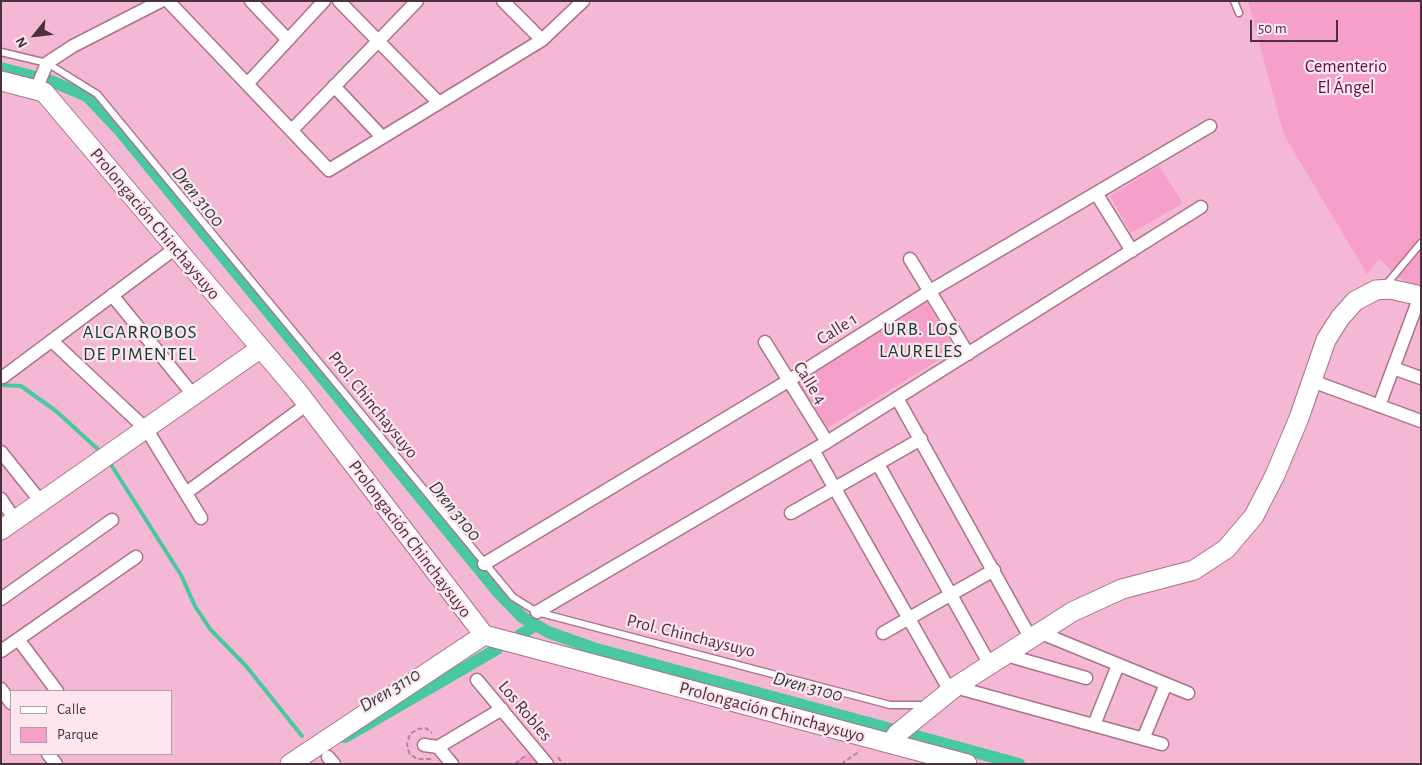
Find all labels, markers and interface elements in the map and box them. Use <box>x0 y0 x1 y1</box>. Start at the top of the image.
north arrow <box>10 10 60 60</box>
scale bar <box>1252 10 1340 42</box>
text: 50 m <box>1258 21 1287 36</box>
text: N <box>13 35 30 50</box>
park label: Cementerio El Ángel <box>1305 56 1387 98</box>
street label: Prolongación Chinchaysuyo <box>85 144 225 304</box>
water label: Dren 3100 <box>167 162 229 232</box>
street label: Calle 1 <box>813 308 861 350</box>
district label: URB. LOS LAURELES <box>878 318 964 362</box>
district label: ALGARROBOS DE PIMENTEL <box>81 321 199 365</box>
street label: Prol. Chinchaysuyo <box>323 347 423 463</box>
street label: Calle 4 <box>789 358 831 408</box>
street label: Prolongación Chinchaysuyo <box>344 456 476 622</box>
water label: Dren 3100 <box>424 476 486 546</box>
street label: Prol. Chinchaysuyo <box>625 610 757 662</box>
water label: Dren 3110 <box>355 663 425 717</box>
water label: Dren 3100 <box>771 667 845 707</box>
street label: Los Robles <box>493 676 557 746</box>
street label: Prolongación Chinchaysuyo <box>677 677 867 747</box>
legend <box>10 690 172 755</box>
text: Calle <box>57 702 86 717</box>
text: Parque <box>57 727 98 742</box>

